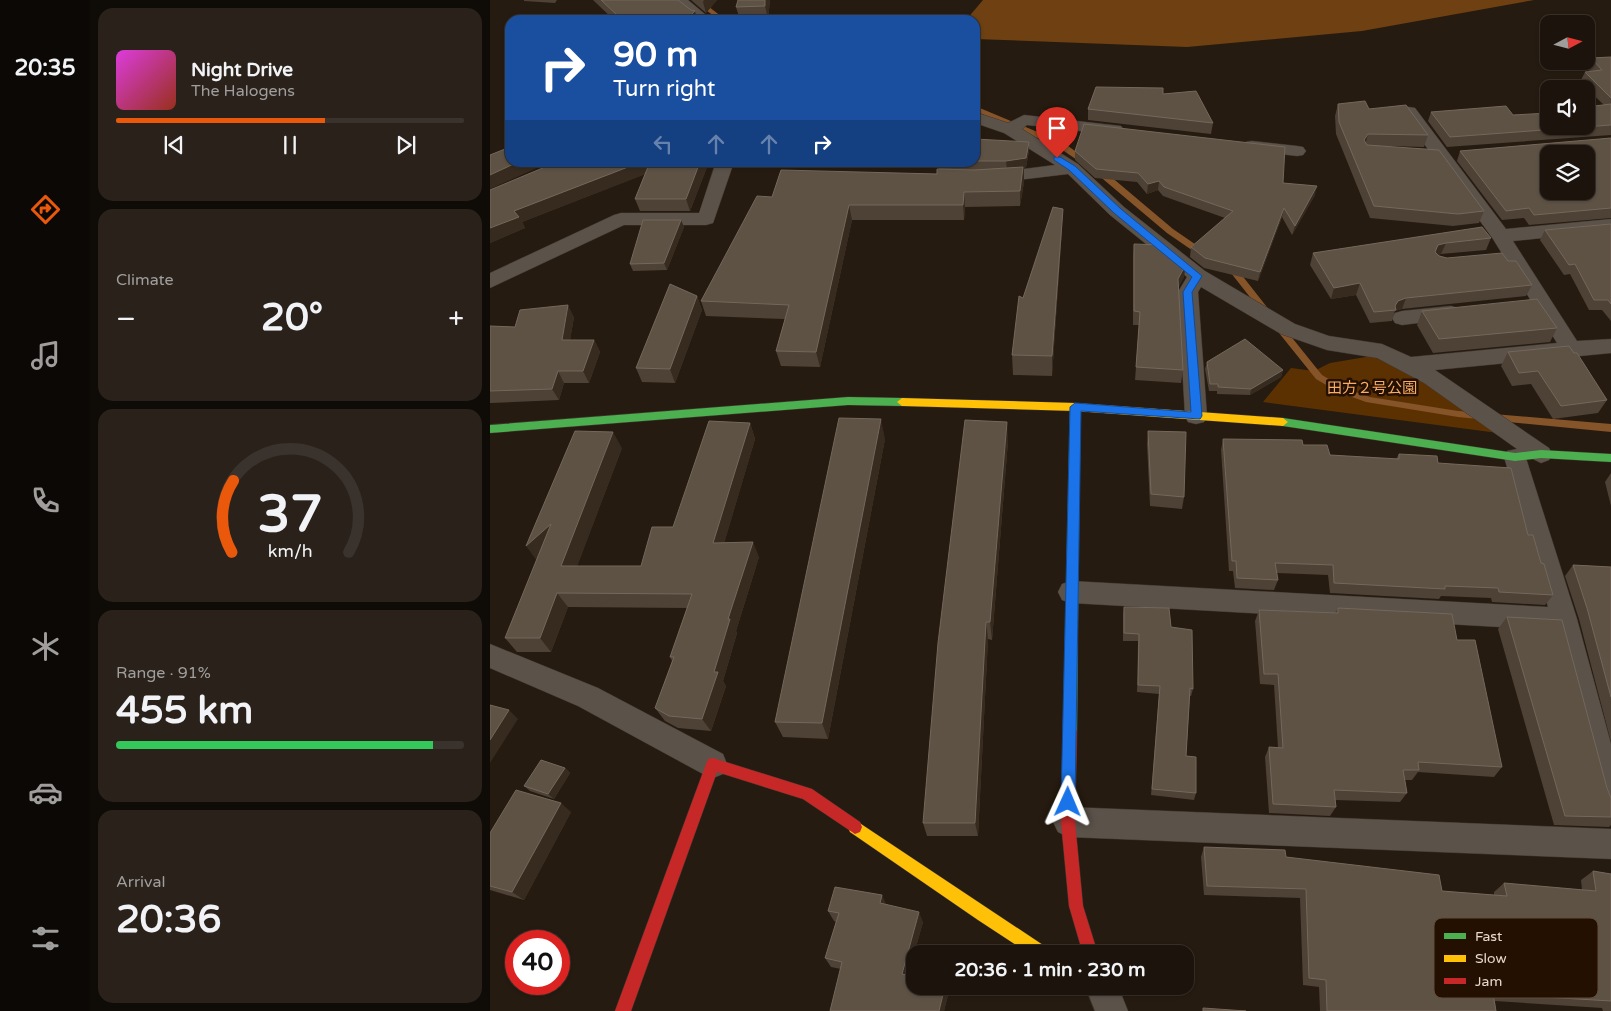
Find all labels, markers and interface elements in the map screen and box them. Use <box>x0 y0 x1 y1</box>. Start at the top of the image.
north arrow <box>1540 15 1595 70</box>
map controls <box>1540 15 1595 200</box>
text: 90 m <box>613 34 698 76</box>
icon: right <box>530 35 595 100</box>
text: 20:35 <box>15 55 75 81</box>
text: Night Drive <box>191 59 293 81</box>
text: Turn right <box>613 76 715 102</box>
button: sound <box>1540 80 1595 135</box>
text: The Halogens <box>191 81 295 101</box>
pin <box>1036 107 1078 158</box>
icon: arrive <box>1043 114 1071 142</box>
icon: left <box>649 130 677 158</box>
icon: ahead <box>702 130 730 158</box>
icon: ahead <box>755 130 783 158</box>
icon: right <box>808 130 836 158</box>
icon: previous <box>160 131 188 159</box>
icon: pause <box>276 131 304 159</box>
icon: next <box>392 131 420 159</box>
button: layers <box>1540 145 1595 200</box>
icon: directions <box>28 192 63 227</box>
text: Climate <box>116 270 174 290</box>
text: 20° <box>261 295 323 341</box>
text: − <box>116 302 136 336</box>
text: + <box>448 302 464 336</box>
icon: music <box>28 338 63 373</box>
park label: 田方２号公園 <box>1327 379 1417 397</box>
icon: phone <box>28 483 63 518</box>
text: 37 <box>257 483 323 546</box>
text: km/h <box>268 541 312 562</box>
icon: climate <box>28 629 63 664</box>
text: Range · 91% <box>116 663 211 683</box>
text: 455 km <box>116 688 253 734</box>
icon: car <box>28 775 63 810</box>
position arrow <box>1041 775 1093 827</box>
text: Arrival <box>116 872 165 892</box>
text: 20:36 <box>116 897 221 943</box>
legend <box>1434 918 1598 998</box>
icon: filters <box>28 921 63 956</box>
text: Fast <box>1475 928 1503 945</box>
speed limit sign: 40 <box>505 930 570 995</box>
text: Slow <box>1475 950 1507 967</box>
text: 20:36 · 1 min · 230 m <box>954 959 1146 981</box>
text: Jam <box>1475 973 1502 990</box>

